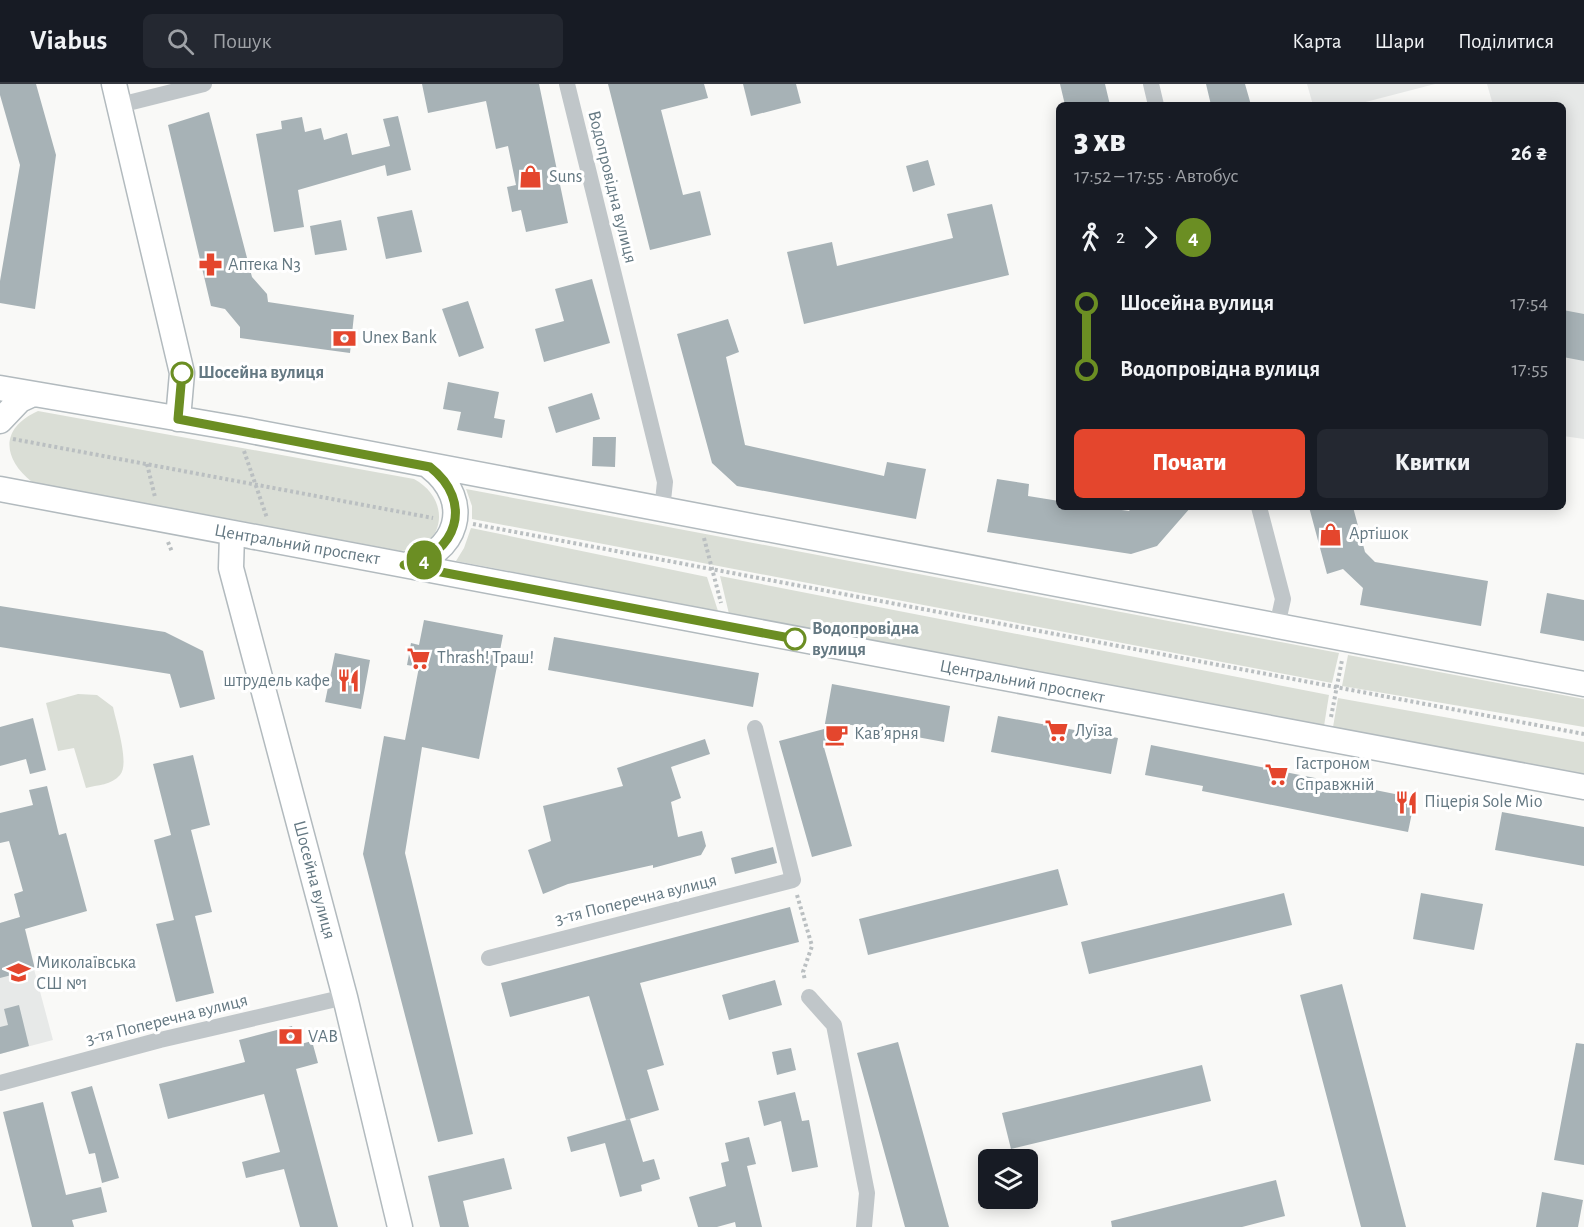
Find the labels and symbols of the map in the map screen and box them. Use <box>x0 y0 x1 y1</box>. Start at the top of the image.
street label: Водопровідна вулиця <box>584 109 640 265</box>
shop icon: Suns <box>518 164 544 190</box>
place label: Suns <box>549 168 582 186</box>
pharmacy icon: Аптека N3 <box>197 252 223 278</box>
place label: Аптека N3 <box>228 256 301 274</box>
bank icon: Unex Bank <box>331 325 357 351</box>
place label: Unex Bank <box>362 329 437 347</box>
marker: Шосейна вулиця <box>171 362 193 384</box>
place label: Шосейна вулиця <box>198 364 324 382</box>
shop icon: Артішок <box>1318 521 1344 547</box>
street label: Центральний проспект <box>213 522 382 569</box>
place label: Артішок <box>1349 525 1409 543</box>
line badge: 4 <box>404 540 444 580</box>
place label: Водопровідна вулиця <box>812 620 920 659</box>
marker: Водопровідна вулиця <box>784 628 806 650</box>
supermarket icon: Thrash! Траш! <box>406 645 432 671</box>
place label: Thrash! Траш! <box>437 649 534 667</box>
street label: Центральний проспект <box>938 657 1107 707</box>
restaurant icon: штрудель кафе <box>335 668 361 694</box>
place label: штрудель кафе <box>223 672 330 690</box>
supermarket icon: Луїза <box>1044 718 1070 744</box>
cafe icon: Кав’ярня <box>823 721 849 747</box>
place label: Луїза <box>1075 722 1113 740</box>
place label: Кав’ярня <box>854 725 919 743</box>
place label: Гастроном Справжній <box>1295 755 1375 794</box>
supermarket icon: Гастроном Справжній <box>1264 761 1290 787</box>
restaurant icon: Піцерія Sole Mio <box>1393 789 1419 815</box>
place label: Піцерія Sole Mio <box>1424 793 1543 811</box>
street label: Шосейна вулиця <box>290 819 338 941</box>
street label: 3-тя Поперечна вулиця <box>553 871 719 929</box>
place label: Миколаївська СШ №1 <box>36 954 136 993</box>
school or university icon: Миколаївська СШ №1 <box>5 960 31 986</box>
street label: 3-тя Поперечна вулиця <box>84 991 250 1049</box>
bank icon: VAB <box>277 1024 303 1050</box>
place label: VAB <box>308 1028 338 1046</box>

